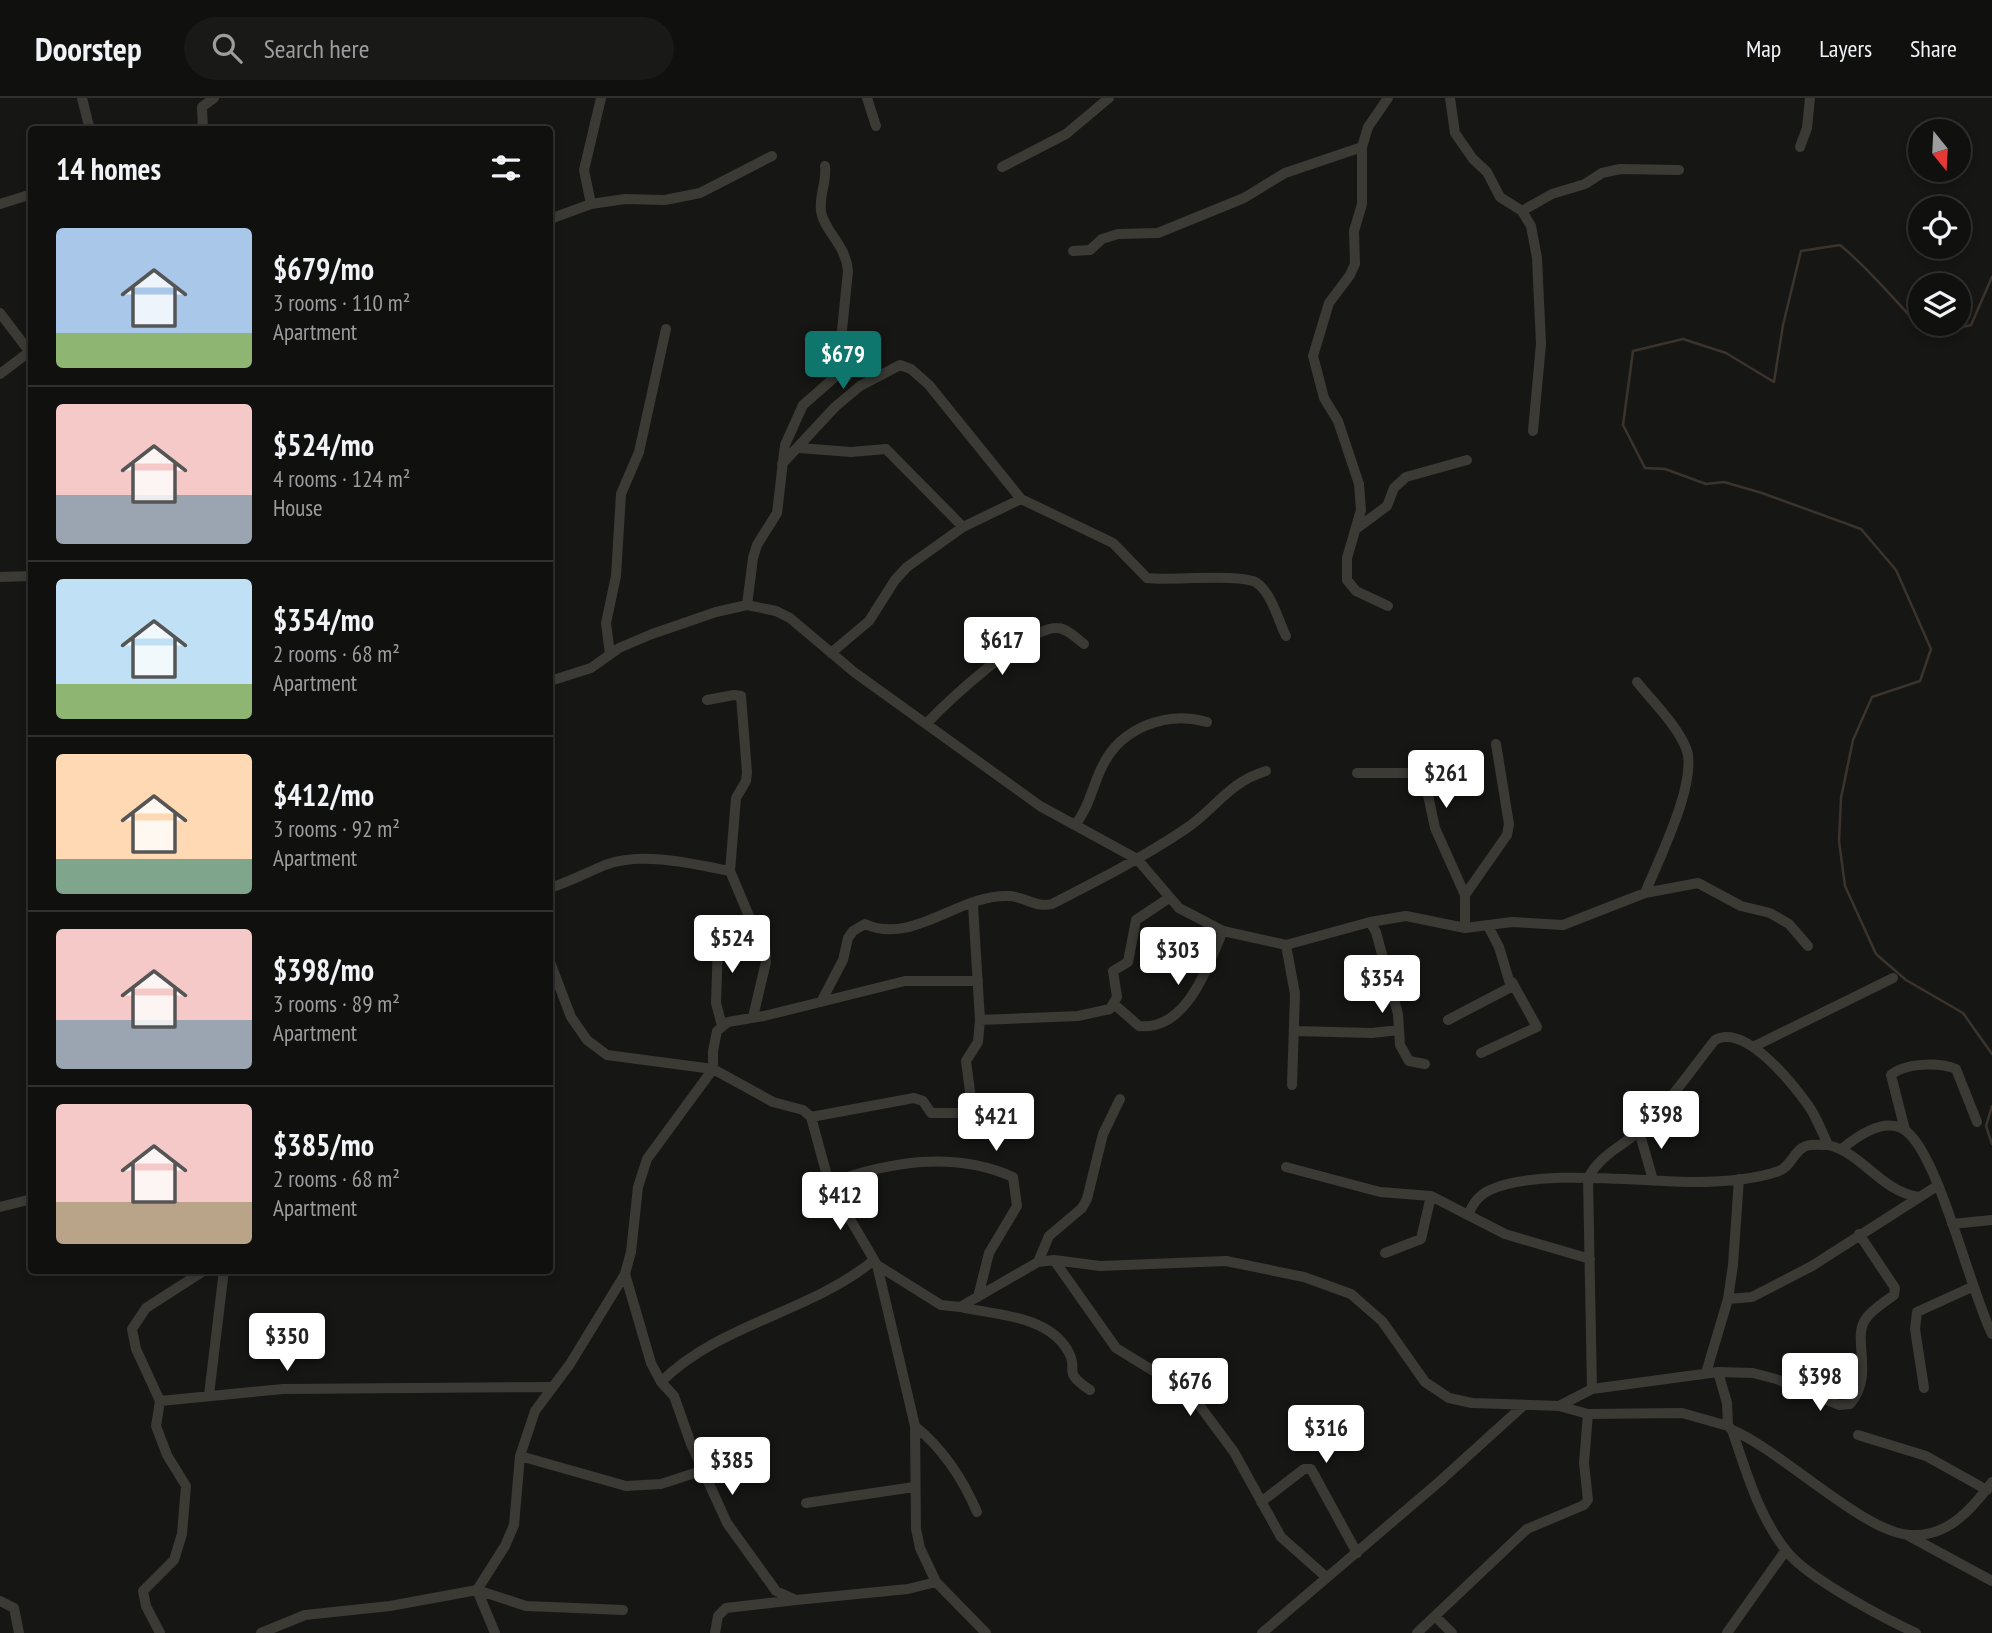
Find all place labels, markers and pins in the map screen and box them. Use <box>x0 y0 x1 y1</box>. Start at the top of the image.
pin: $679 <box>802 331 884 391</box>
pin: $617 <box>961 618 1043 677</box>
pin: $261 <box>1405 750 1487 810</box>
pin: $524 <box>691 916 773 975</box>
pin: $303 <box>1137 928 1219 987</box>
pin: $354 <box>1341 956 1423 1015</box>
pin: $398 <box>1620 1091 1702 1151</box>
pin: $421 <box>955 1094 1037 1153</box>
pin: $412 <box>799 1172 881 1232</box>
pin: $350 <box>246 1314 328 1373</box>
pin: $398 <box>1779 1354 1861 1413</box>
pin: $676 <box>1149 1358 1231 1418</box>
pin: $316 <box>1285 1406 1367 1465</box>
pin: $385 <box>691 1438 773 1497</box>

